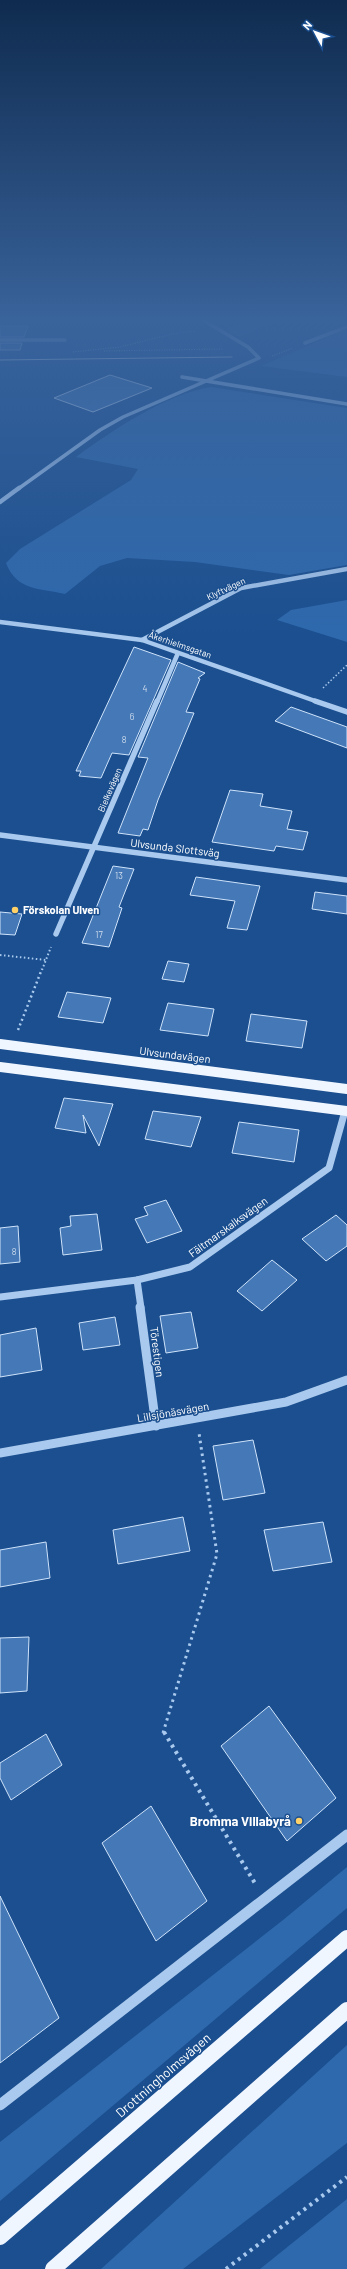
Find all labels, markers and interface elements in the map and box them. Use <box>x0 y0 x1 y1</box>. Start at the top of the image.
north arrow <box>295 12 335 52</box>
text: N <box>300 18 314 32</box>
street label: Klyftvägen <box>205 575 247 602</box>
street label: Åkerhielmsgatan <box>147 628 214 660</box>
house number: 4 <box>143 683 148 694</box>
house number: 6 <box>130 711 135 722</box>
house number: 8 <box>122 734 127 745</box>
street label: Bielkevägen <box>95 766 124 814</box>
street label: Ulvsunda Slottsväg <box>130 836 221 859</box>
house number: 13 <box>115 870 123 881</box>
place label: Förskolan Ulven <box>23 903 99 916</box>
marker: Förskolan Ulven <box>10 905 20 915</box>
house number: 17 <box>95 929 103 940</box>
street label: Ulvsundavägen <box>139 1044 211 1065</box>
street label: Fältmarskalksvägen <box>186 1194 270 1260</box>
house number: 8 <box>12 1246 17 1257</box>
street label: Törestigen <box>148 1326 167 1378</box>
street label: Lillsjönäsvägen <box>136 1399 210 1424</box>
place label: Bromma Villabyrå <box>190 1813 291 1829</box>
marker: Bromma Villabyrå <box>294 1816 304 1826</box>
street label: Drottningholmsvägen <box>112 2029 214 2121</box>

